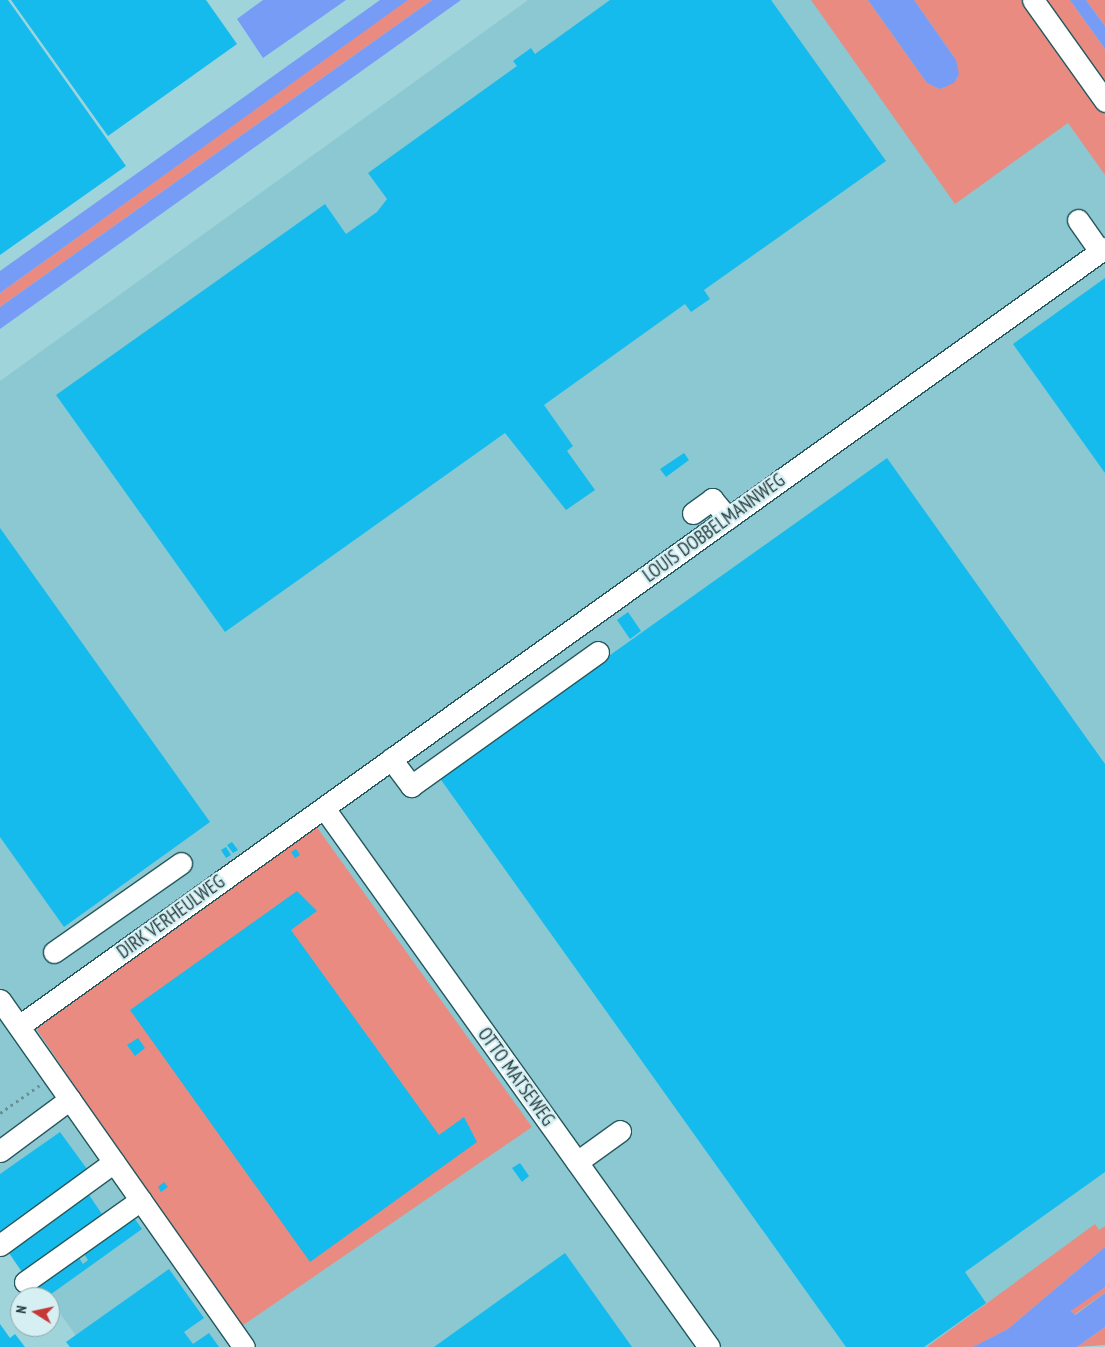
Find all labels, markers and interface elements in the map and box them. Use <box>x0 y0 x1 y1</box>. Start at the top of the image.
street label: LOUIS DOBBELMANNWEG <box>639 469 789 587</box>
street label: DIRK VERHEULWEG <box>112 870 230 964</box>
street label: OTTO MATSEWEG <box>473 1023 559 1131</box>
north arrow <box>10 1287 60 1337</box>
text: N <box>12 1304 31 1315</box>

